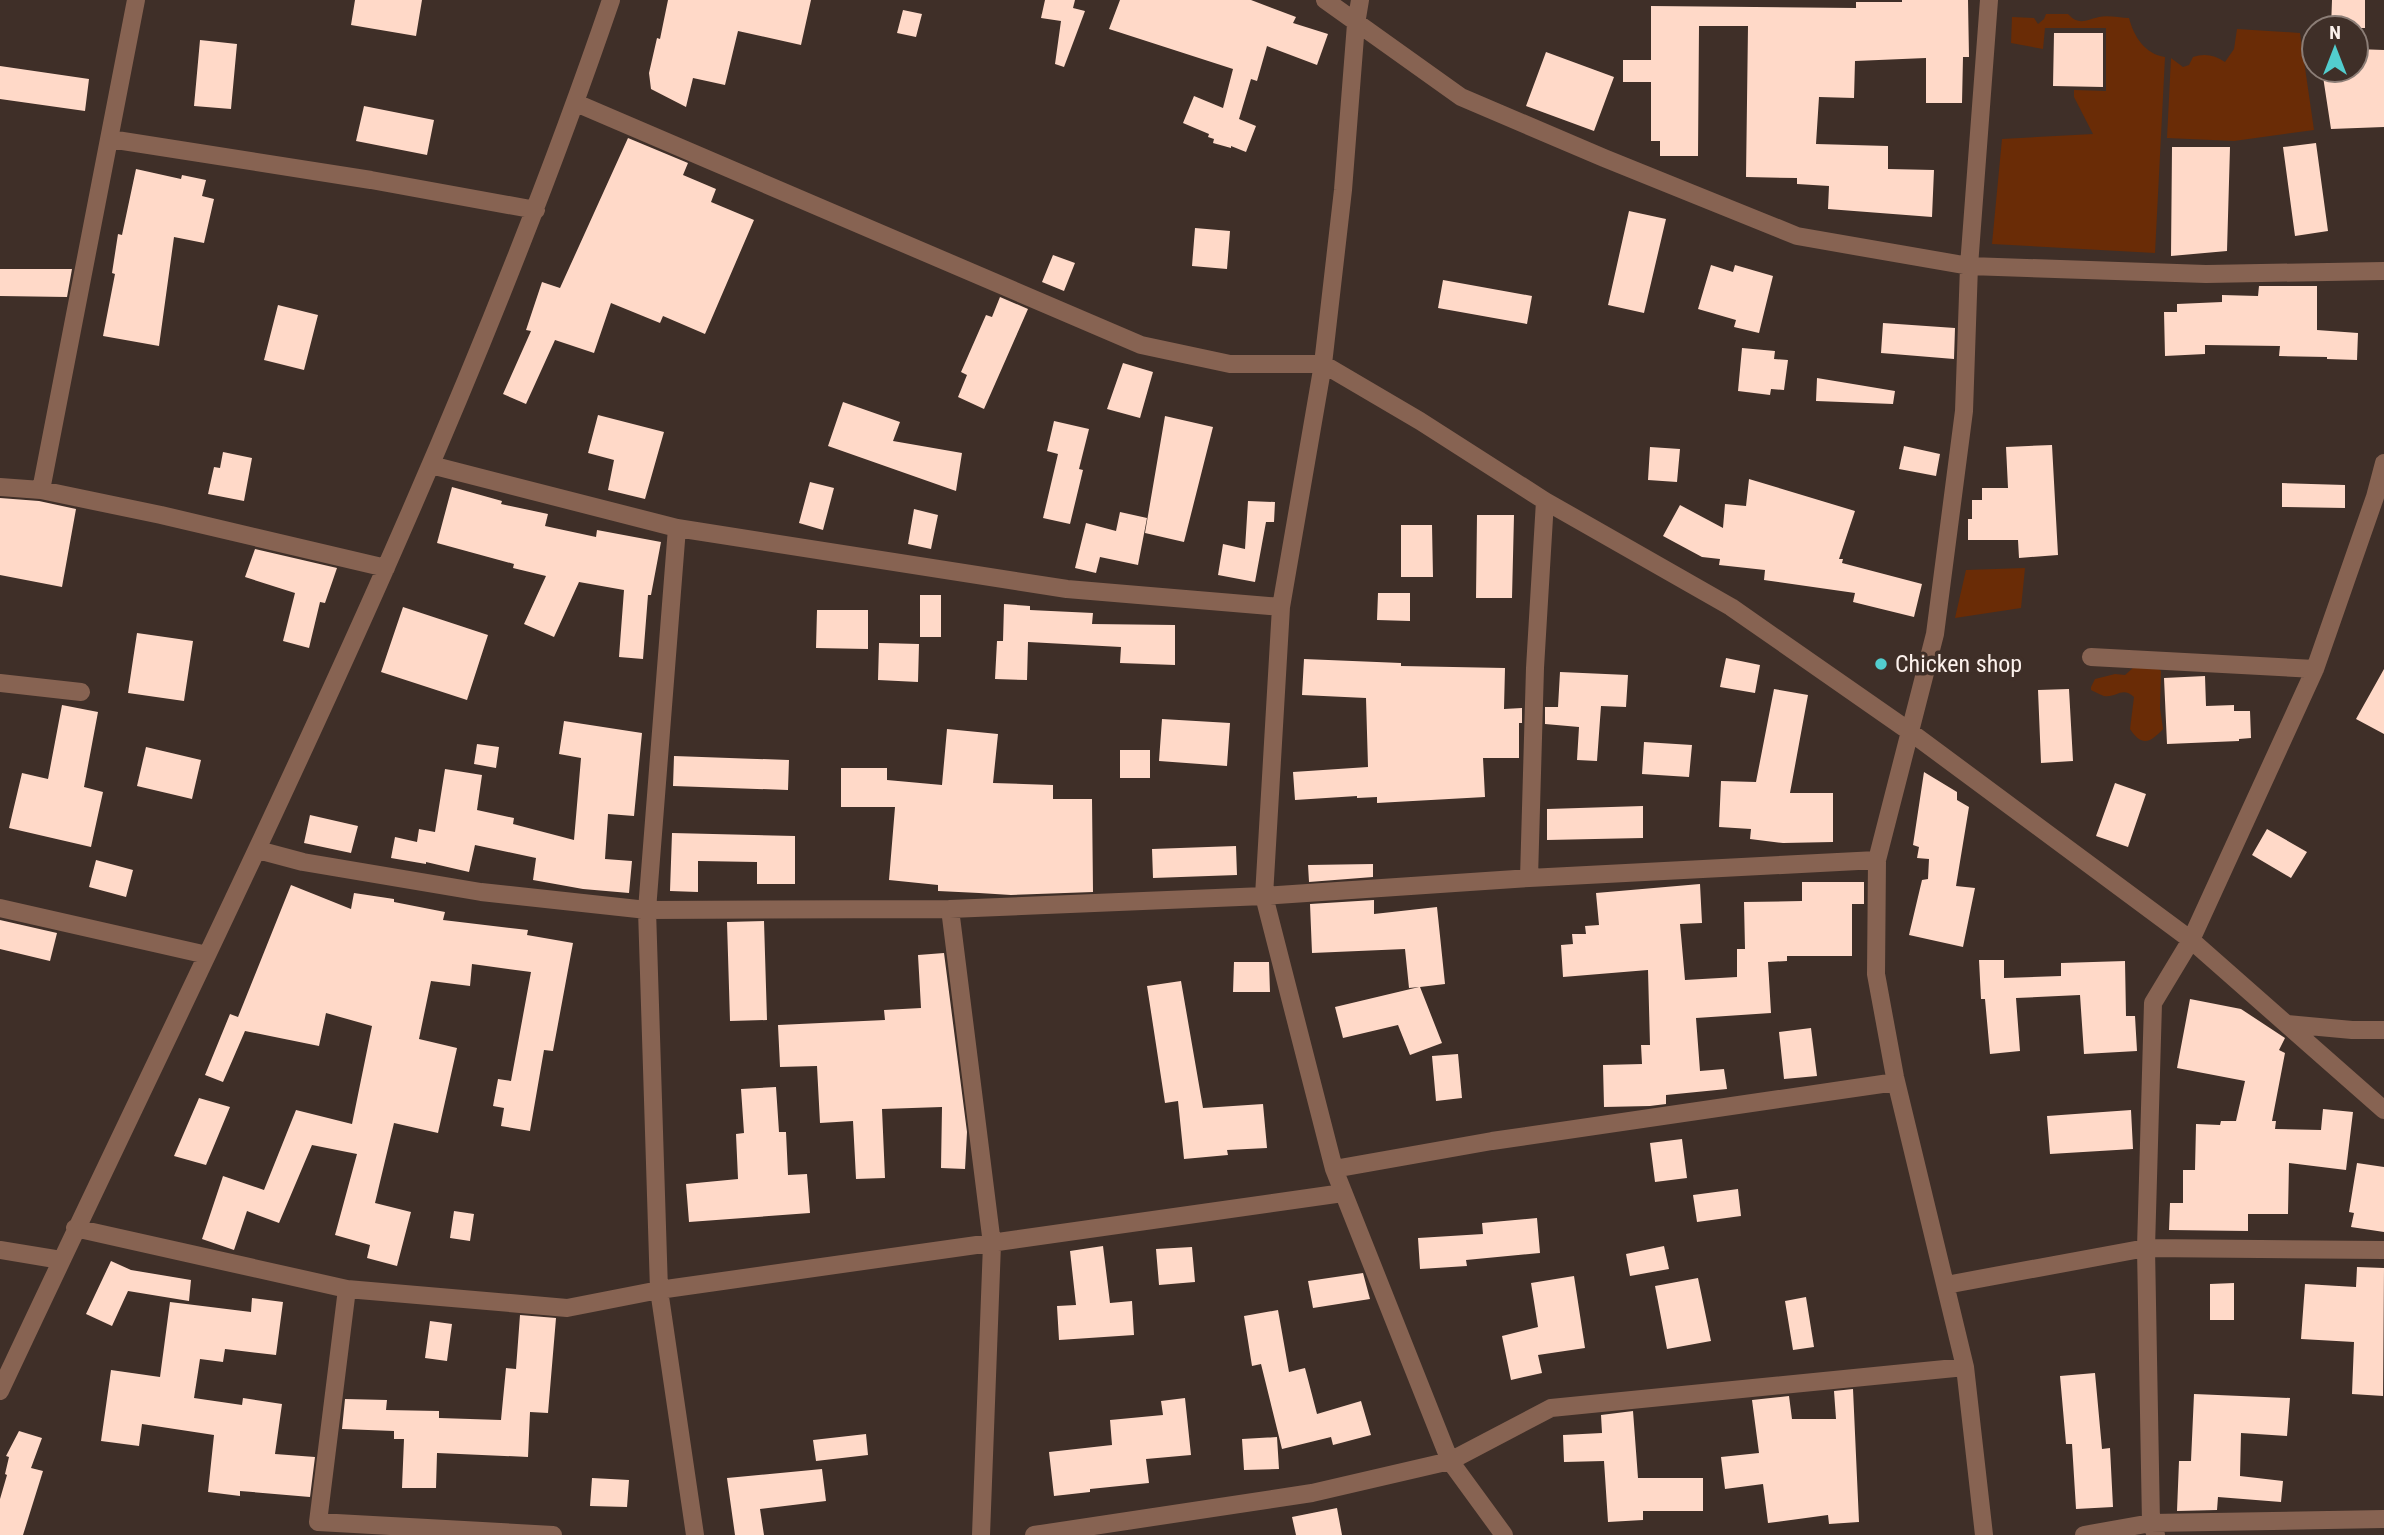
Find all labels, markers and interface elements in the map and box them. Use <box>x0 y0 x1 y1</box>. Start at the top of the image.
north arrow <box>2300 14 2370 84</box>
text: N <box>2329 21 2341 44</box>
place label: Chicken shop <box>1895 650 2022 678</box>
marker: Chicken shop <box>1873 656 1889 672</box>

